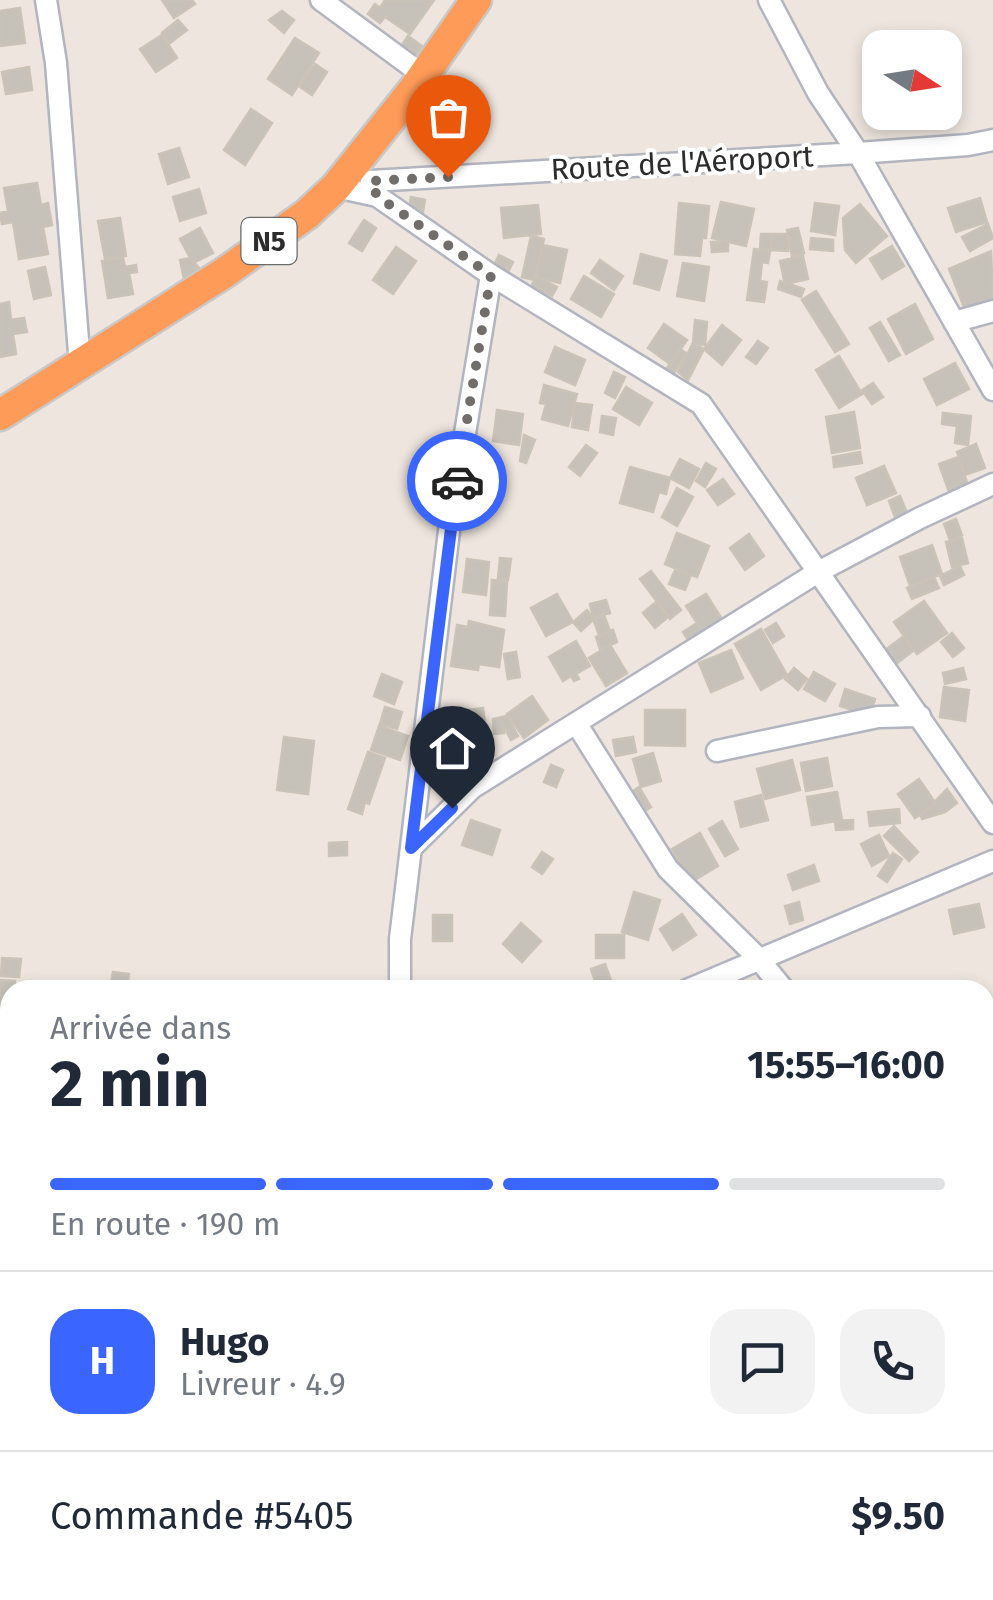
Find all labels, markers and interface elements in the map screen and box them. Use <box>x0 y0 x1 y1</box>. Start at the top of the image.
north arrow <box>862 30 962 130</box>
map controls <box>862 30 962 130</box>
pin <box>406 75 491 178</box>
icon: bag <box>421 90 476 145</box>
street label: Route de l'Aéroport <box>550 138 814 188</box>
road number: N5 <box>242 218 296 264</box>
courier <box>407 431 507 531</box>
icon: car <box>430 454 485 509</box>
pin <box>410 706 495 809</box>
icon: home <box>425 721 480 776</box>
text: Arrivée dans <box>50 1009 231 1047</box>
text: 15:55–16:00 <box>747 1042 945 1088</box>
text: 2 min <box>50 1045 210 1123</box>
text: En route · 190 m <box>50 1205 280 1243</box>
button: chat <box>710 1309 815 1414</box>
button: phone <box>840 1309 945 1414</box>
text: Hugo <box>180 1319 269 1365</box>
text: H <box>90 1338 115 1384</box>
text: Livreur · 4.9 <box>180 1365 346 1403</box>
text: Commande #5405 <box>50 1493 353 1539</box>
text: $9.50 <box>851 1493 945 1539</box>

